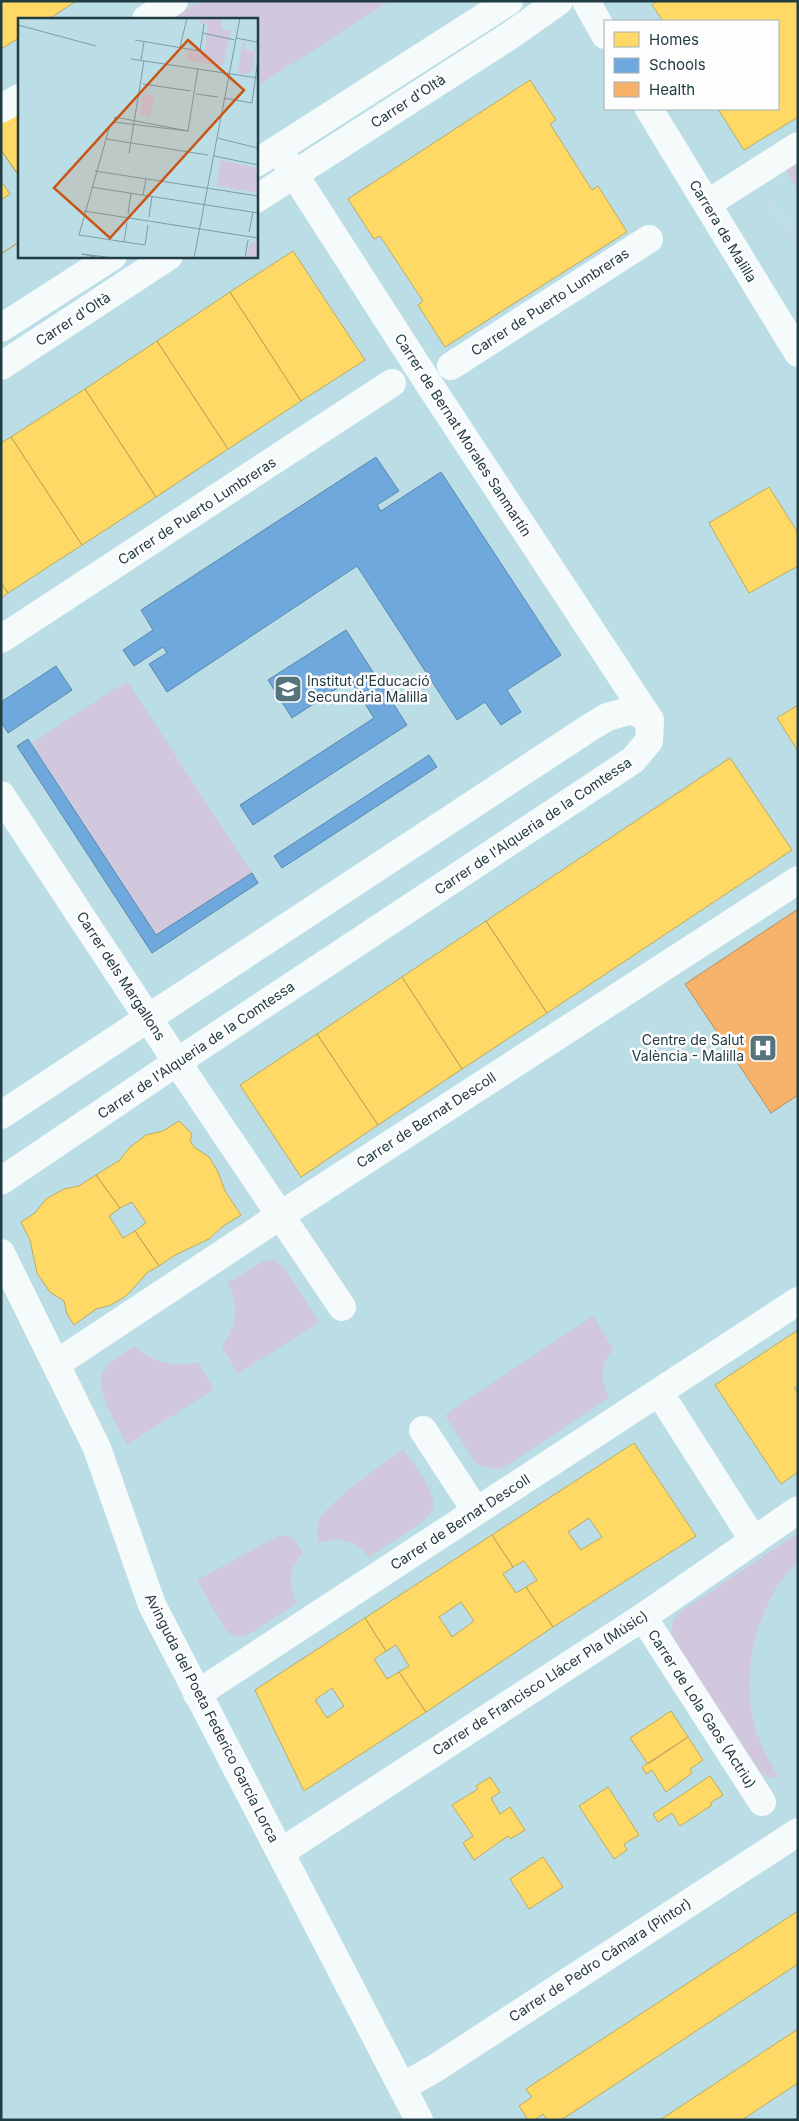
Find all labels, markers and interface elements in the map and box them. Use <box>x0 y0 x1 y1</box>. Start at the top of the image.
inset map <box>18 18 258 258</box>
legend <box>604 20 779 110</box>
text: Homes <box>649 30 699 49</box>
text: Schools <box>649 55 706 74</box>
street label: Carrer d'Oltà <box>367 70 448 131</box>
text: Health <box>649 80 695 99</box>
street label: Carrera de Malilla <box>686 176 761 285</box>
street label: Carrer de Puerto Lumbreras <box>467 244 632 359</box>
street label: Carrer d'Oltà <box>32 288 113 349</box>
street label: Carrer de Bernat Morales Sanmartín <box>391 330 535 539</box>
street label: Carrer de Puerto Lumbreras <box>114 453 279 568</box>
place label: Institut d'Educació Secundària Malilla <box>307 672 430 705</box>
school or university icon: Institut d'Educació Secundària Malilla <box>273 674 303 704</box>
street label: Carrer de l'Alqueria de la Comtessa <box>431 753 634 898</box>
street label: Carrer dels Margallons <box>73 908 169 1043</box>
street label: Carrer de l'Alqueria de la Comtessa <box>94 977 297 1122</box>
place label: Centre de Salut València - Malilla <box>632 1031 744 1064</box>
hospital icon: Centre de Salut València - Malilla <box>748 1033 778 1063</box>
street label: Carrer de Bernat Descoll <box>353 1068 499 1171</box>
street label: Carrer de Bernat Descoll <box>387 1470 533 1573</box>
street label: Avinguda del Poeta Federico García Lorca <box>142 1590 283 1845</box>
street label: Carrer de Francisco Llácer Pla (Músic) <box>429 1606 651 1759</box>
street label: Carrer de Lola Gaos (Actriu) <box>645 1626 760 1791</box>
street label: Carrer de Pedro Cámara (Pintor) <box>505 1894 694 2025</box>

